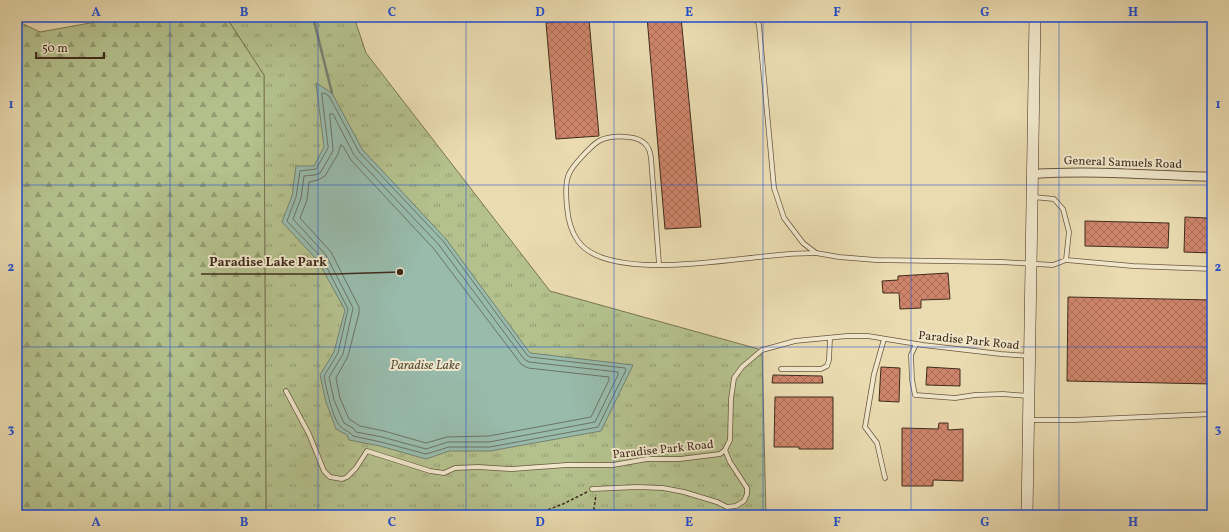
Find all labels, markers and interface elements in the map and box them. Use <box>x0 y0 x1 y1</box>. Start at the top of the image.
text: A <box>91 4 101 22</box>
text: B <box>240 4 249 22</box>
text: C <box>388 4 396 22</box>
text: D <box>535 4 545 22</box>
text: E <box>685 4 693 22</box>
text: F <box>833 4 841 22</box>
text: G <box>980 4 990 22</box>
text: H <box>1128 4 1138 22</box>
scale bar <box>36 34 104 60</box>
text: 50 m <box>42 41 68 57</box>
text: 1 <box>8 96 14 114</box>
text: 1 <box>1215 96 1221 114</box>
street label: General Samuels Road <box>1064 153 1183 173</box>
callout: Paradise Lake Park <box>201 249 335 274</box>
text: Paradise Lake Park <box>209 254 327 272</box>
text: 2 <box>8 259 15 277</box>
text: 2 <box>1215 259 1222 277</box>
street label: Paradise Park Road <box>918 328 1020 354</box>
water label: Paradise Lake <box>390 357 460 375</box>
text: 3 <box>8 421 15 439</box>
text: 3 <box>1215 421 1222 439</box>
street label: Paradise Park Road <box>612 437 715 463</box>
text: A <box>91 514 101 532</box>
text: B <box>240 514 249 532</box>
text: C <box>388 514 396 532</box>
text: D <box>535 514 545 532</box>
text: E <box>685 514 693 532</box>
text: F <box>833 514 841 532</box>
text: G <box>980 514 990 532</box>
text: H <box>1128 514 1138 532</box>

